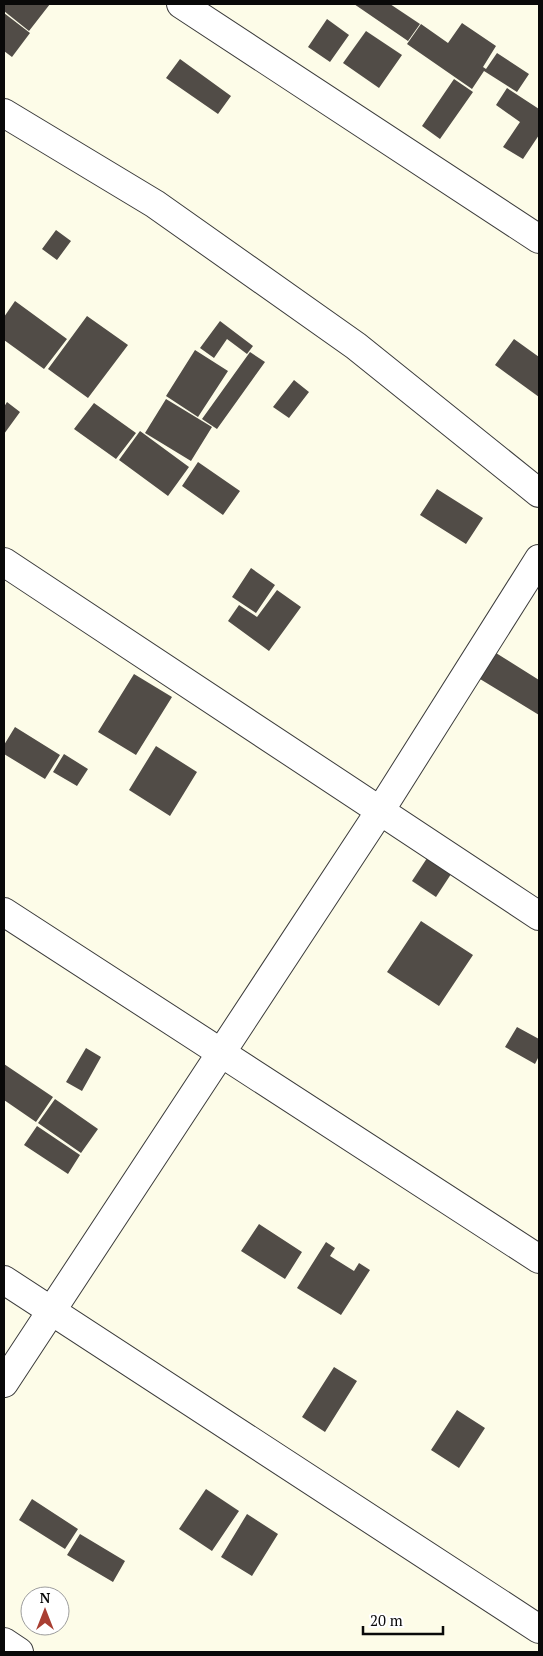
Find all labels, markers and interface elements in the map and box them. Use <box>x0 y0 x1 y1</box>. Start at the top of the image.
north arrow <box>20 1586 70 1636</box>
text: N <box>40 1588 51 1607</box>
scale bar <box>363 1604 443 1636</box>
text: 20 m <box>370 1610 403 1630</box>

